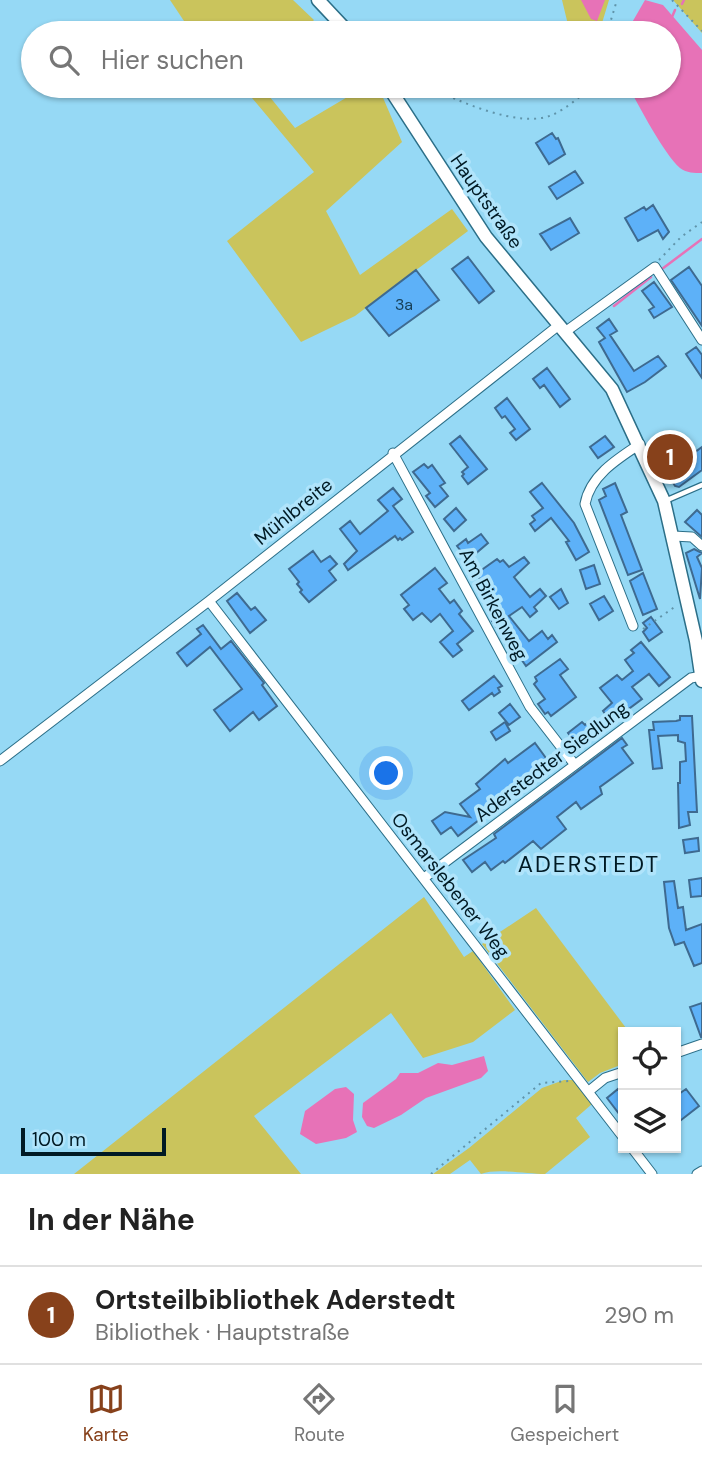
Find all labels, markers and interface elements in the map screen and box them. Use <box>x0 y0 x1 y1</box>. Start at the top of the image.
search box <box>21 21 681 98</box>
icon: search <box>45 41 83 79</box>
text: Hier suchen <box>101 43 244 77</box>
street label: Hauptstraße <box>445 149 528 254</box>
house number: 3a <box>395 294 413 315</box>
pin: 1 <box>647 431 693 483</box>
street label: Mühlbreite <box>249 472 338 551</box>
street label: Am Birkenweg <box>453 544 534 665</box>
street label: Aderstedter Siedlung <box>470 695 633 827</box>
your location <box>369 756 403 790</box>
street label: Osmarslebener Weg <box>386 807 516 964</box>
district label: ADERSTEDT <box>518 849 660 879</box>
map controls <box>618 1027 681 1153</box>
button: locate <box>618 1027 681 1090</box>
button: layers <box>618 1090 681 1153</box>
scale bar <box>21 1125 166 1157</box>
text: 100 m <box>32 1127 86 1152</box>
text: In der Nähe <box>28 1200 195 1239</box>
text: Ortsteilbibliothek Aderstedt <box>95 1283 456 1317</box>
text: 1 <box>47 1300 55 1330</box>
text: 290 m <box>604 1300 674 1330</box>
text: Bibliothek · Hauptstraße <box>95 1317 350 1347</box>
tab: Karte <box>83 1380 129 1447</box>
tab: Route <box>294 1380 345 1447</box>
tab: Gespeichert <box>510 1380 619 1447</box>

